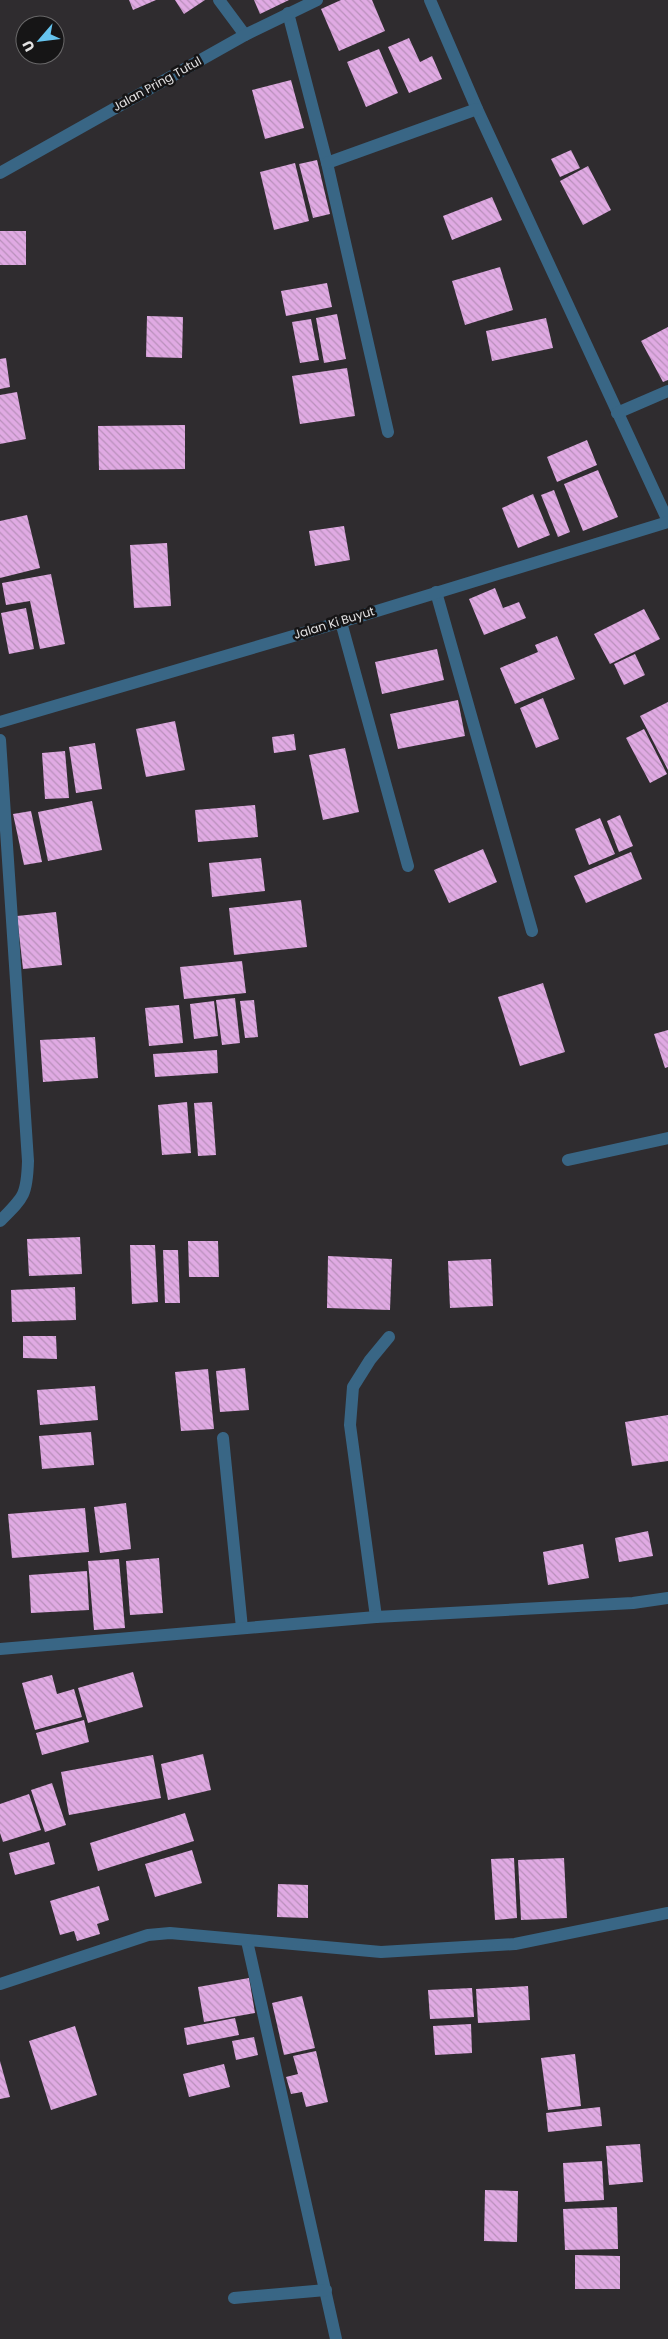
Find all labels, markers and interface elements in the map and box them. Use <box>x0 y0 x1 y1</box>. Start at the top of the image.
north arrow <box>15 15 65 65</box>
text: U <box>17 37 40 55</box>
street label: Jalan Pring Tutul <box>109 52 204 115</box>
street label: Jalan Ki Buyut <box>291 602 376 643</box>

